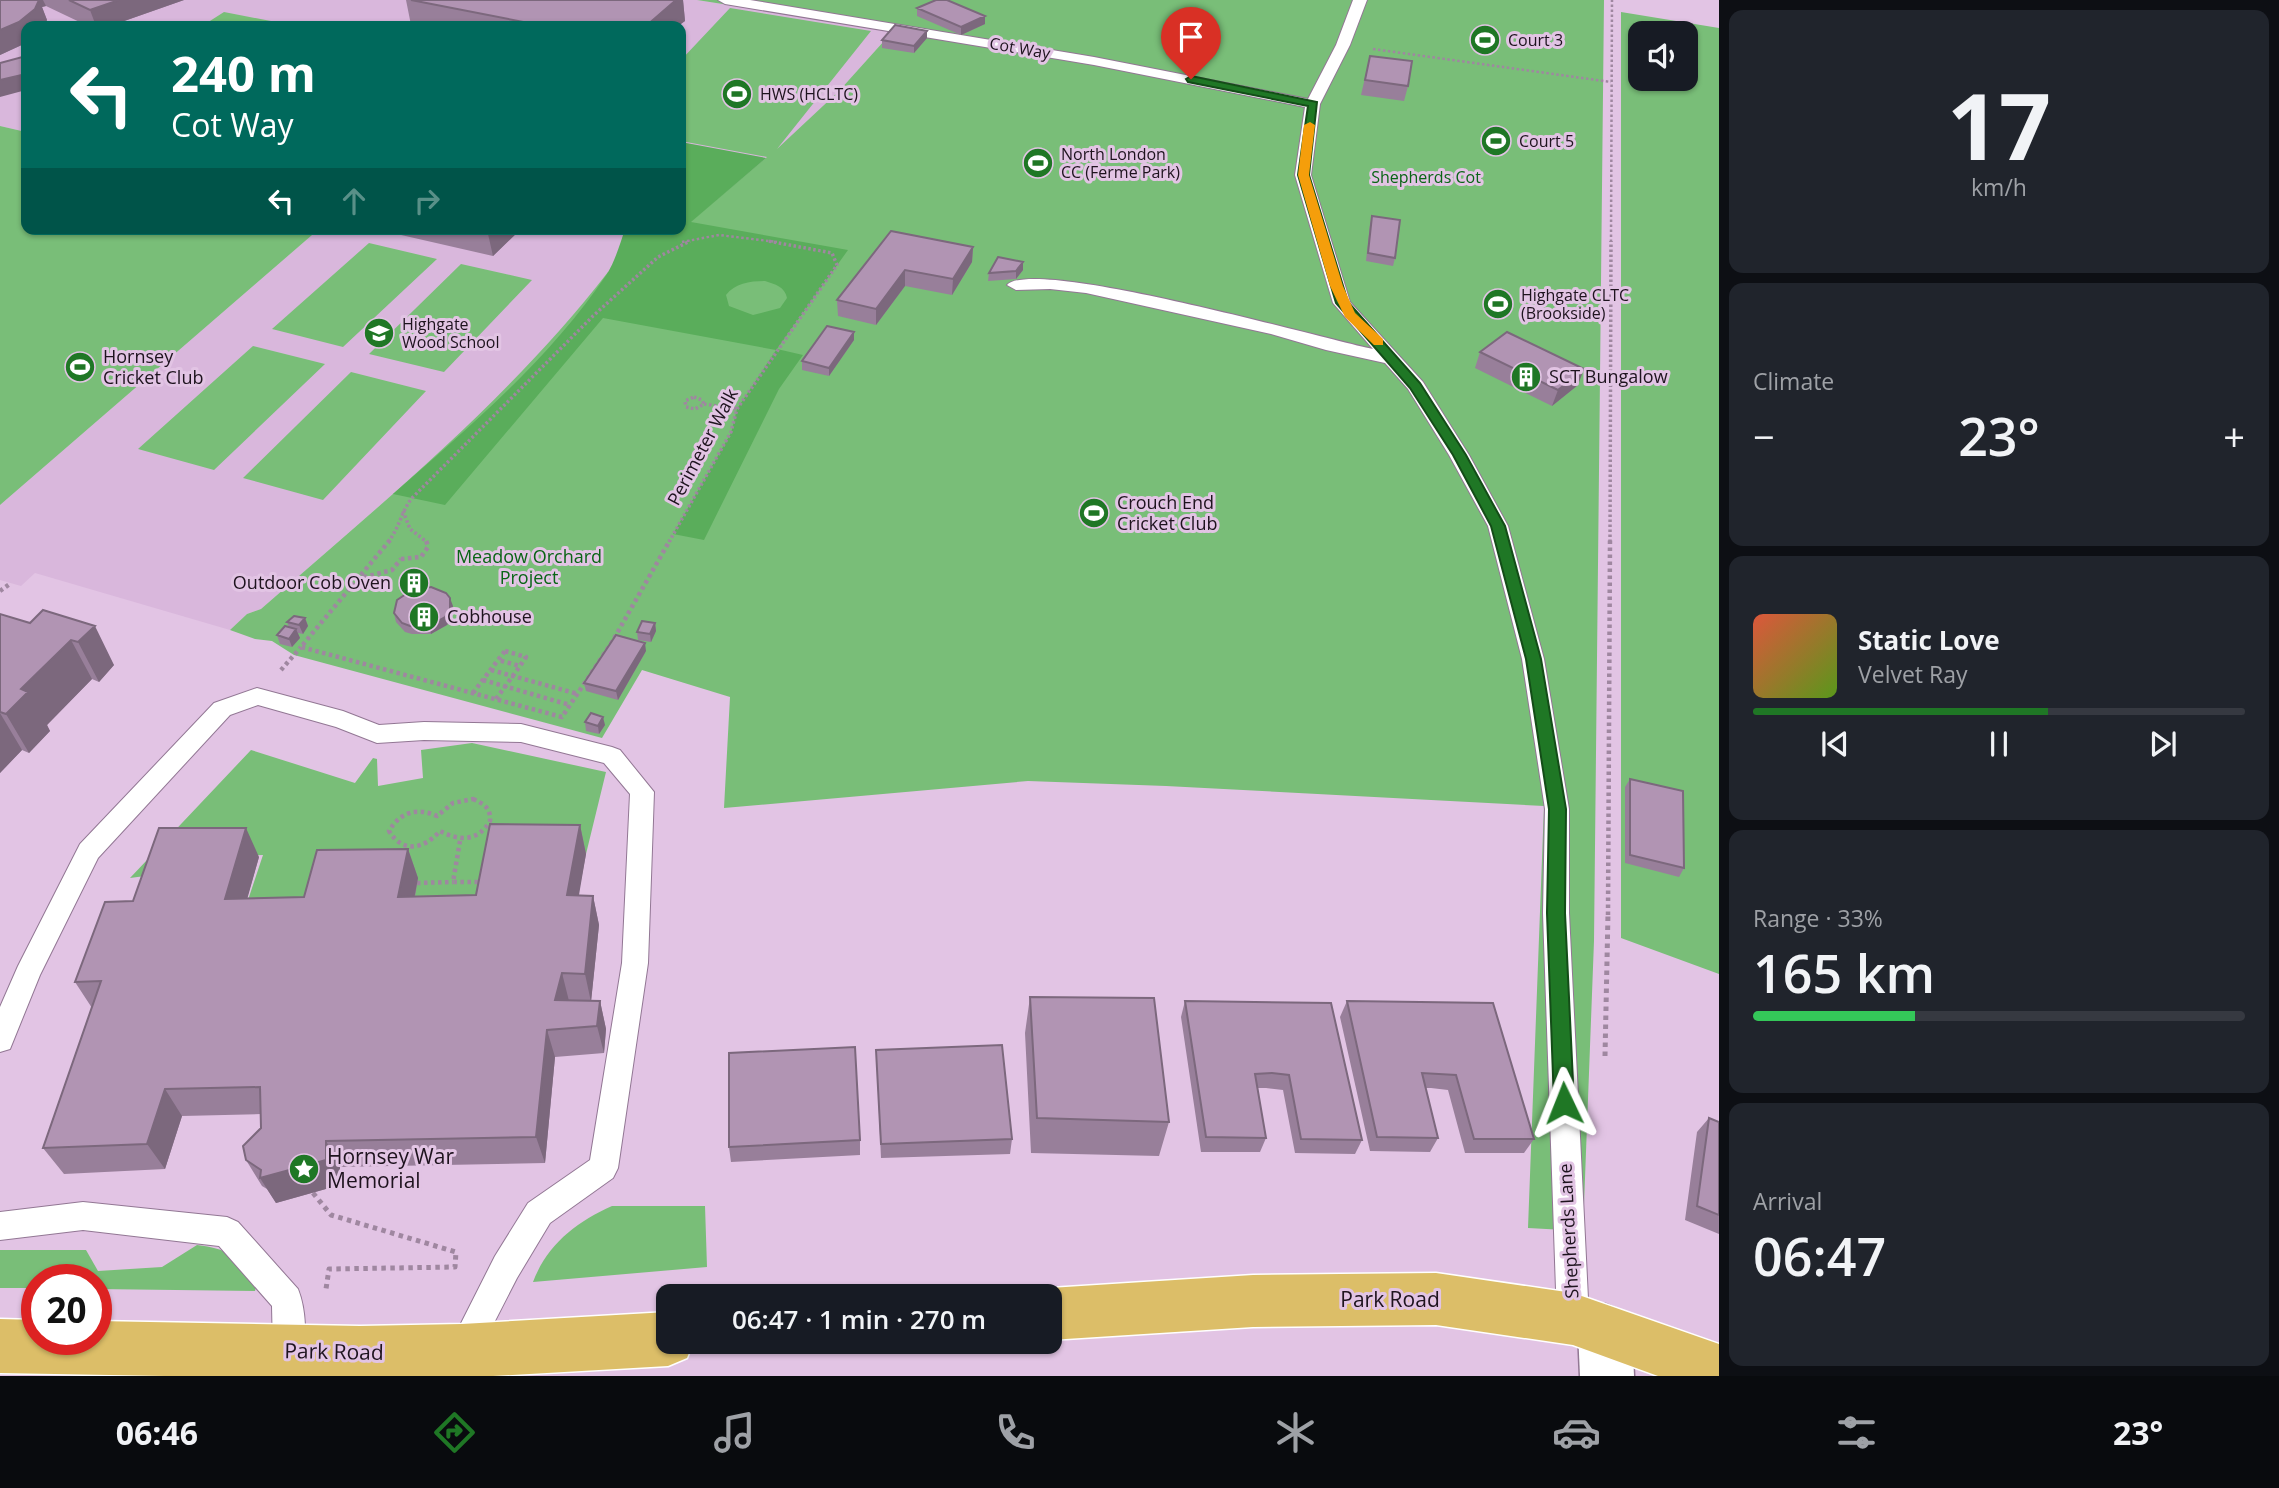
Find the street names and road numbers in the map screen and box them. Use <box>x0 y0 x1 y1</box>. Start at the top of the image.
street label: Cot Way <box>988 32 1053 64</box>
street label: Perimeter Walk <box>661 384 743 509</box>
street label: Shepherds Lane <box>1552 1163 1584 1299</box>
street label: Park Road <box>1340 1285 1440 1313</box>
street label: Park Road <box>284 1336 384 1366</box>

